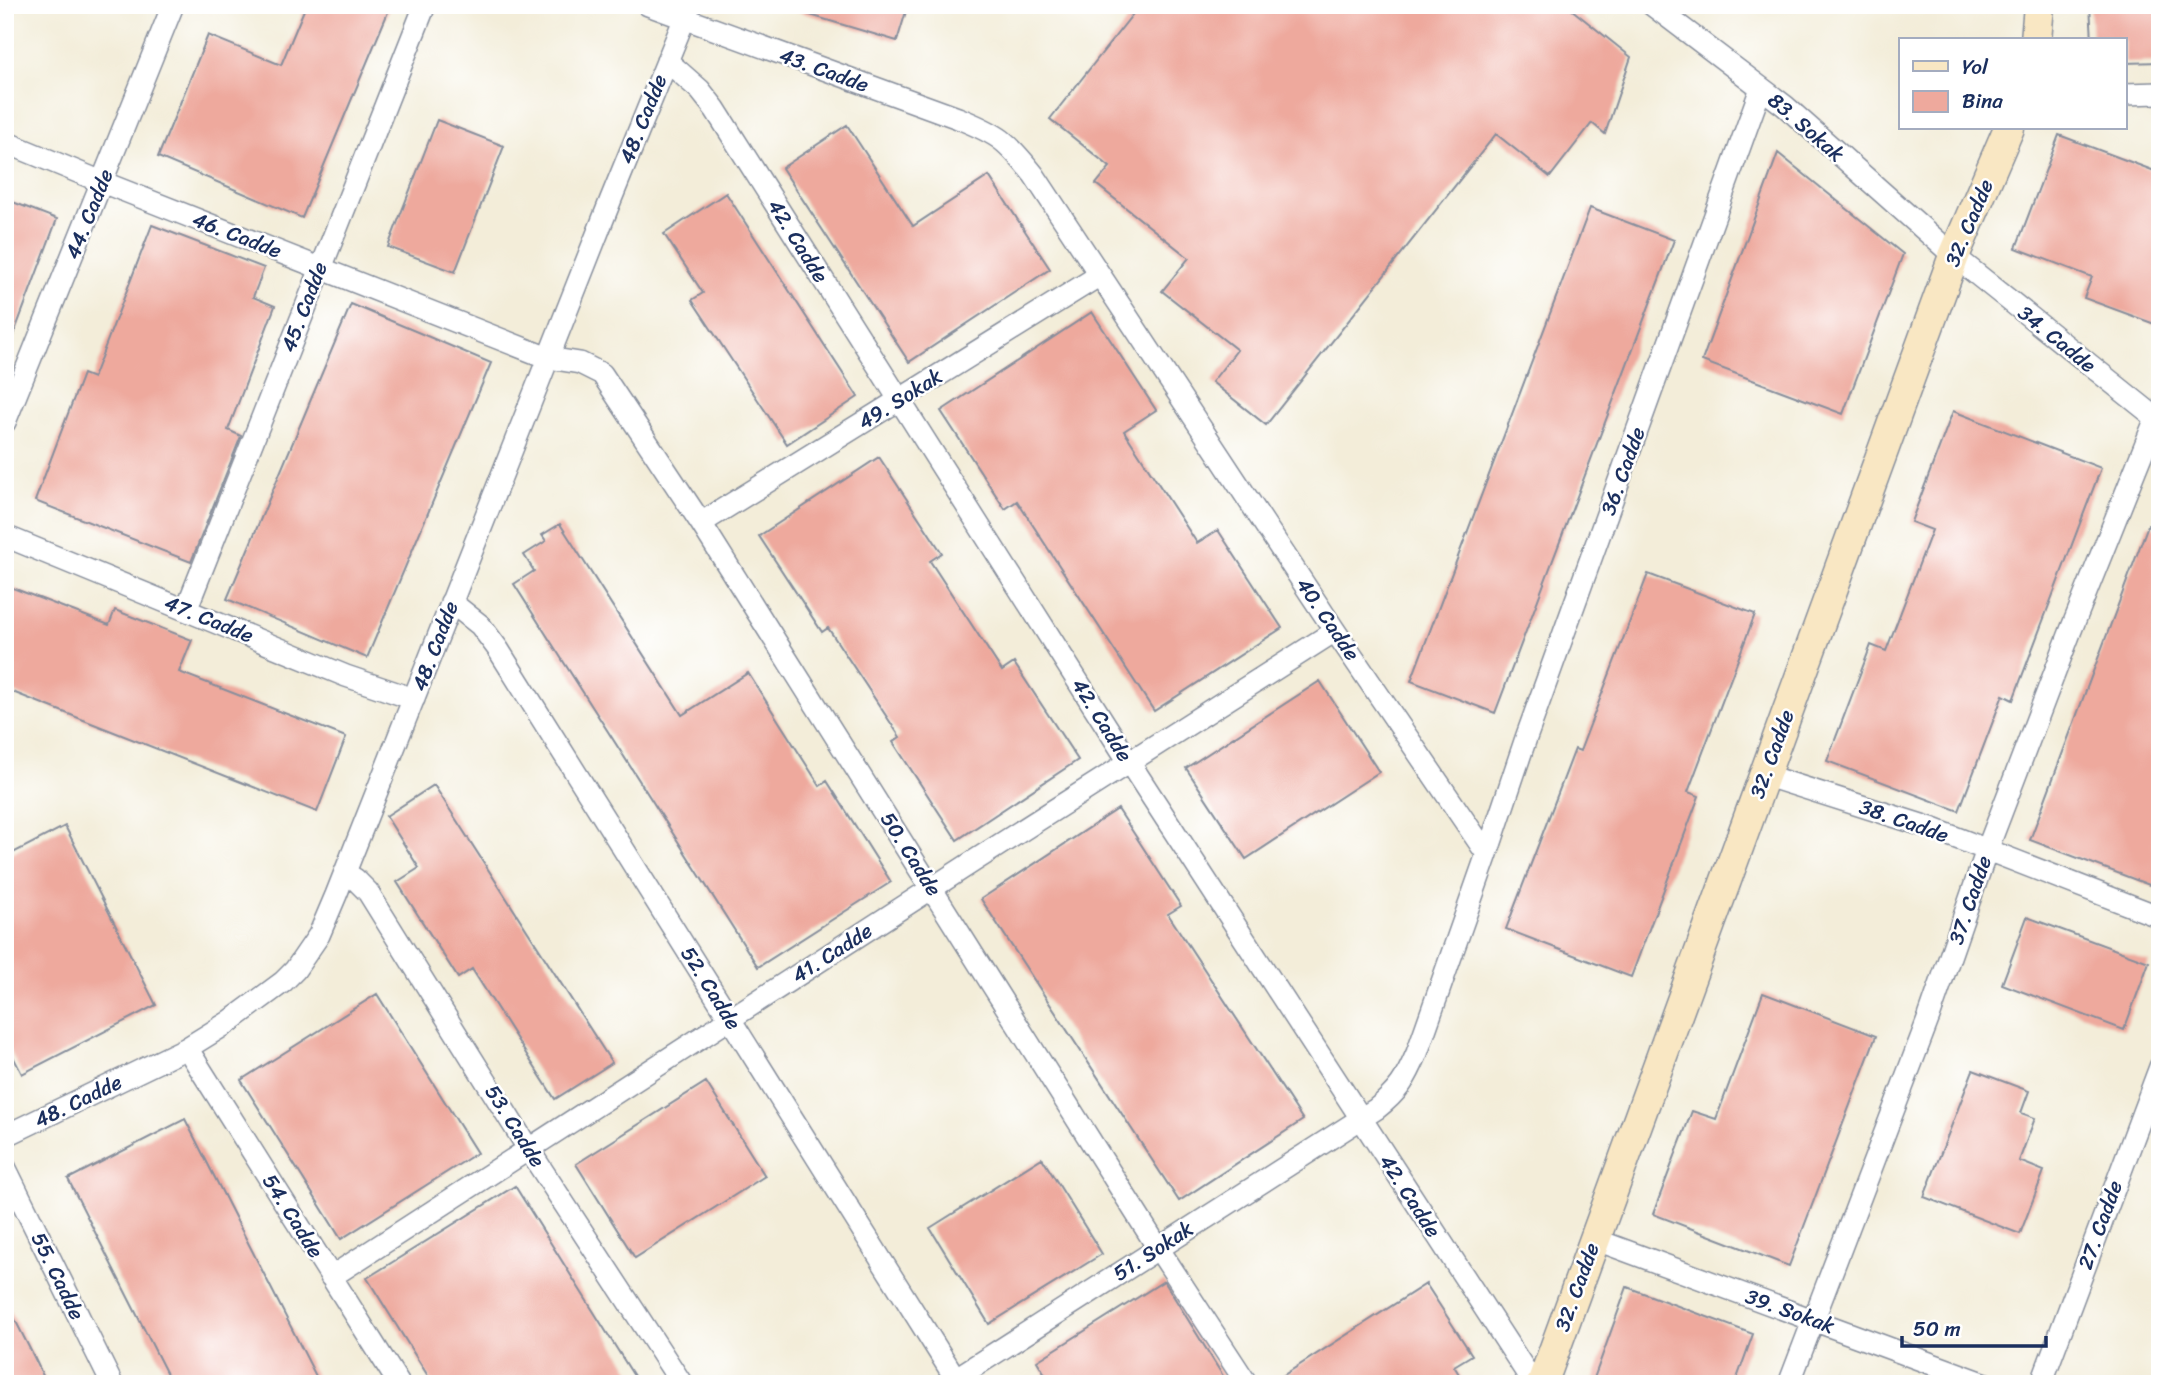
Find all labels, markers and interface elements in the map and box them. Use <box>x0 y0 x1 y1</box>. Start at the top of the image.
street label: 43. Cadde <box>774 36 874 104</box>
legend <box>1899 38 2126 130</box>
text: Yol <box>1962 48 1989 86</box>
street label: 48. Cadde <box>608 68 678 170</box>
street label: 83. Sokak <box>1759 82 1853 172</box>
text: Bina <box>1962 82 2003 120</box>
street label: 44. Cadde <box>54 163 124 265</box>
street label: 32. Cadde <box>1934 173 2005 273</box>
street label: 42. Cadde <box>757 191 839 291</box>
street label: 46. Cadde <box>187 201 288 270</box>
street label: 45. Cadde <box>269 256 339 358</box>
street label: 34. Cadde <box>2009 295 2105 383</box>
street label: 49. Sokak <box>850 358 950 440</box>
street label: 36. Cadde <box>1589 421 1657 521</box>
street label: 40. Cadde <box>1286 569 1370 669</box>
street label: 47. Cadde <box>159 584 260 654</box>
street label: 48. Cadde <box>400 595 470 697</box>
street label: 42. Cadde <box>1061 670 1143 770</box>
street label: 32. Cadde <box>1738 704 1806 804</box>
street label: 38. Cadde <box>1854 788 1954 854</box>
street label: 50. Cadde <box>870 804 952 904</box>
street label: 37. Cadde <box>1937 850 2003 950</box>
street label: 41. Cadde <box>784 912 880 994</box>
street label: 52. Cadde <box>670 938 752 1038</box>
street label: 48. Cadde <box>27 1063 129 1139</box>
street label: 53. Cadde <box>474 1077 556 1176</box>
street label: 42. Cadde <box>1369 1146 1452 1246</box>
street label: 54. Cadde <box>252 1166 334 1266</box>
street label: 27. Cadde <box>2066 1175 2134 1275</box>
street label: 51. Sokak <box>1105 1210 1201 1292</box>
street label: 55. Cadde <box>20 1225 96 1327</box>
street label: 32. Cadde <box>1543 1237 1611 1337</box>
street label: 39. Sokak <box>1740 1277 1840 1345</box>
scale bar <box>1902 1305 2046 1349</box>
text: 50 m <box>1913 1310 1961 1348</box>

